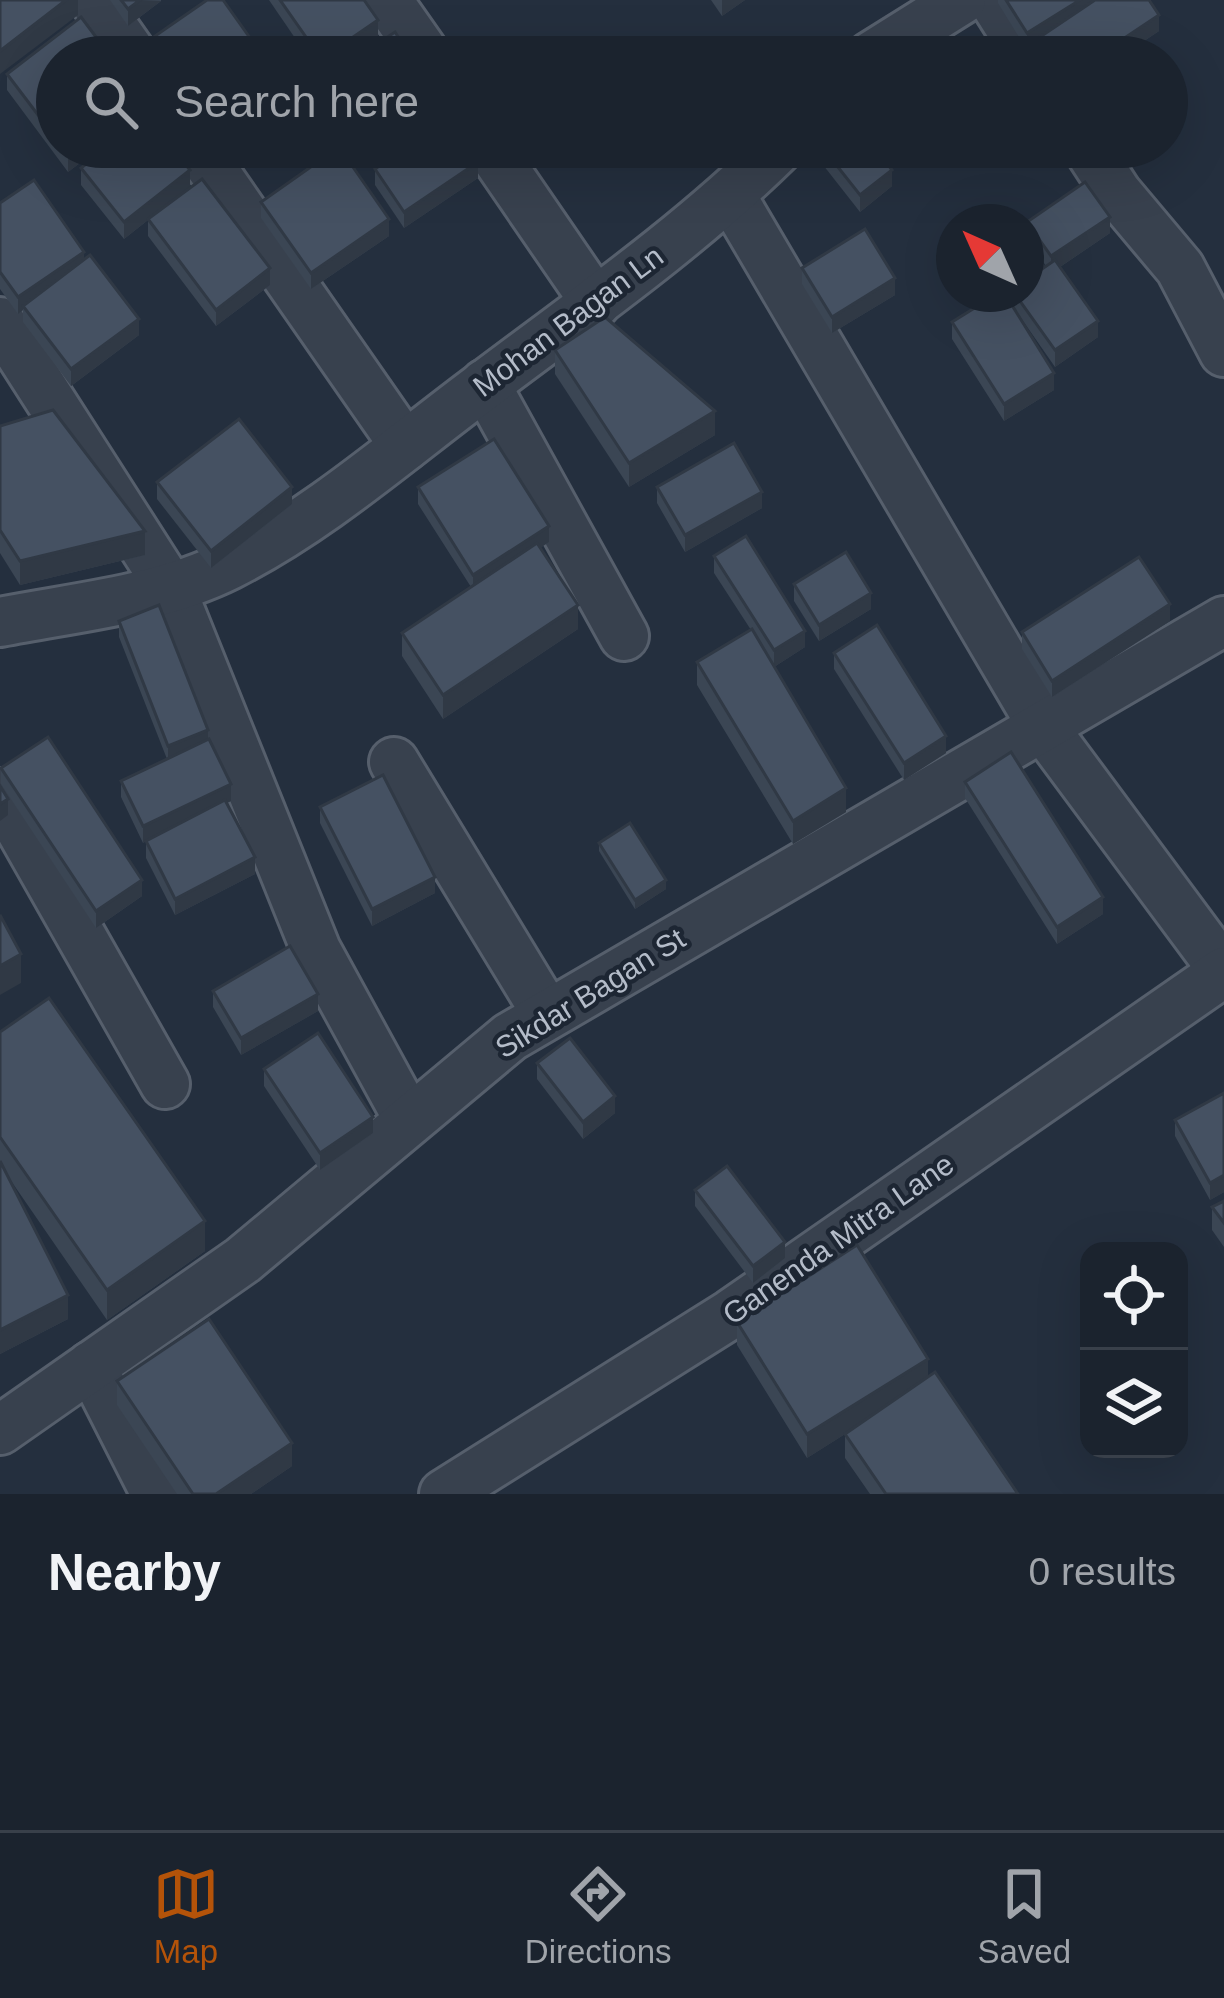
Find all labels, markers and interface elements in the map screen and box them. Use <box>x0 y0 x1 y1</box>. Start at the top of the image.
search box <box>36 36 1188 168</box>
icon: search <box>78 69 144 135</box>
text: Search here <box>174 76 419 127</box>
north arrow <box>936 204 1044 312</box>
street label: Mohan Bagan Ln <box>467 239 669 403</box>
street label: Sikdar Bagan St <box>489 921 691 1064</box>
street label: Ganenda Mitra Lane <box>717 1147 959 1331</box>
map controls <box>1080 1242 1188 1458</box>
button: locate <box>1080 1242 1188 1350</box>
button: layers <box>1080 1350 1188 1458</box>
text: Nearby <box>48 1544 221 1601</box>
text: 0 results <box>1029 1550 1176 1593</box>
tab: Map <box>153 1861 219 1971</box>
tab: Directions <box>525 1861 672 1971</box>
tab: Saved <box>977 1861 1071 1971</box>

